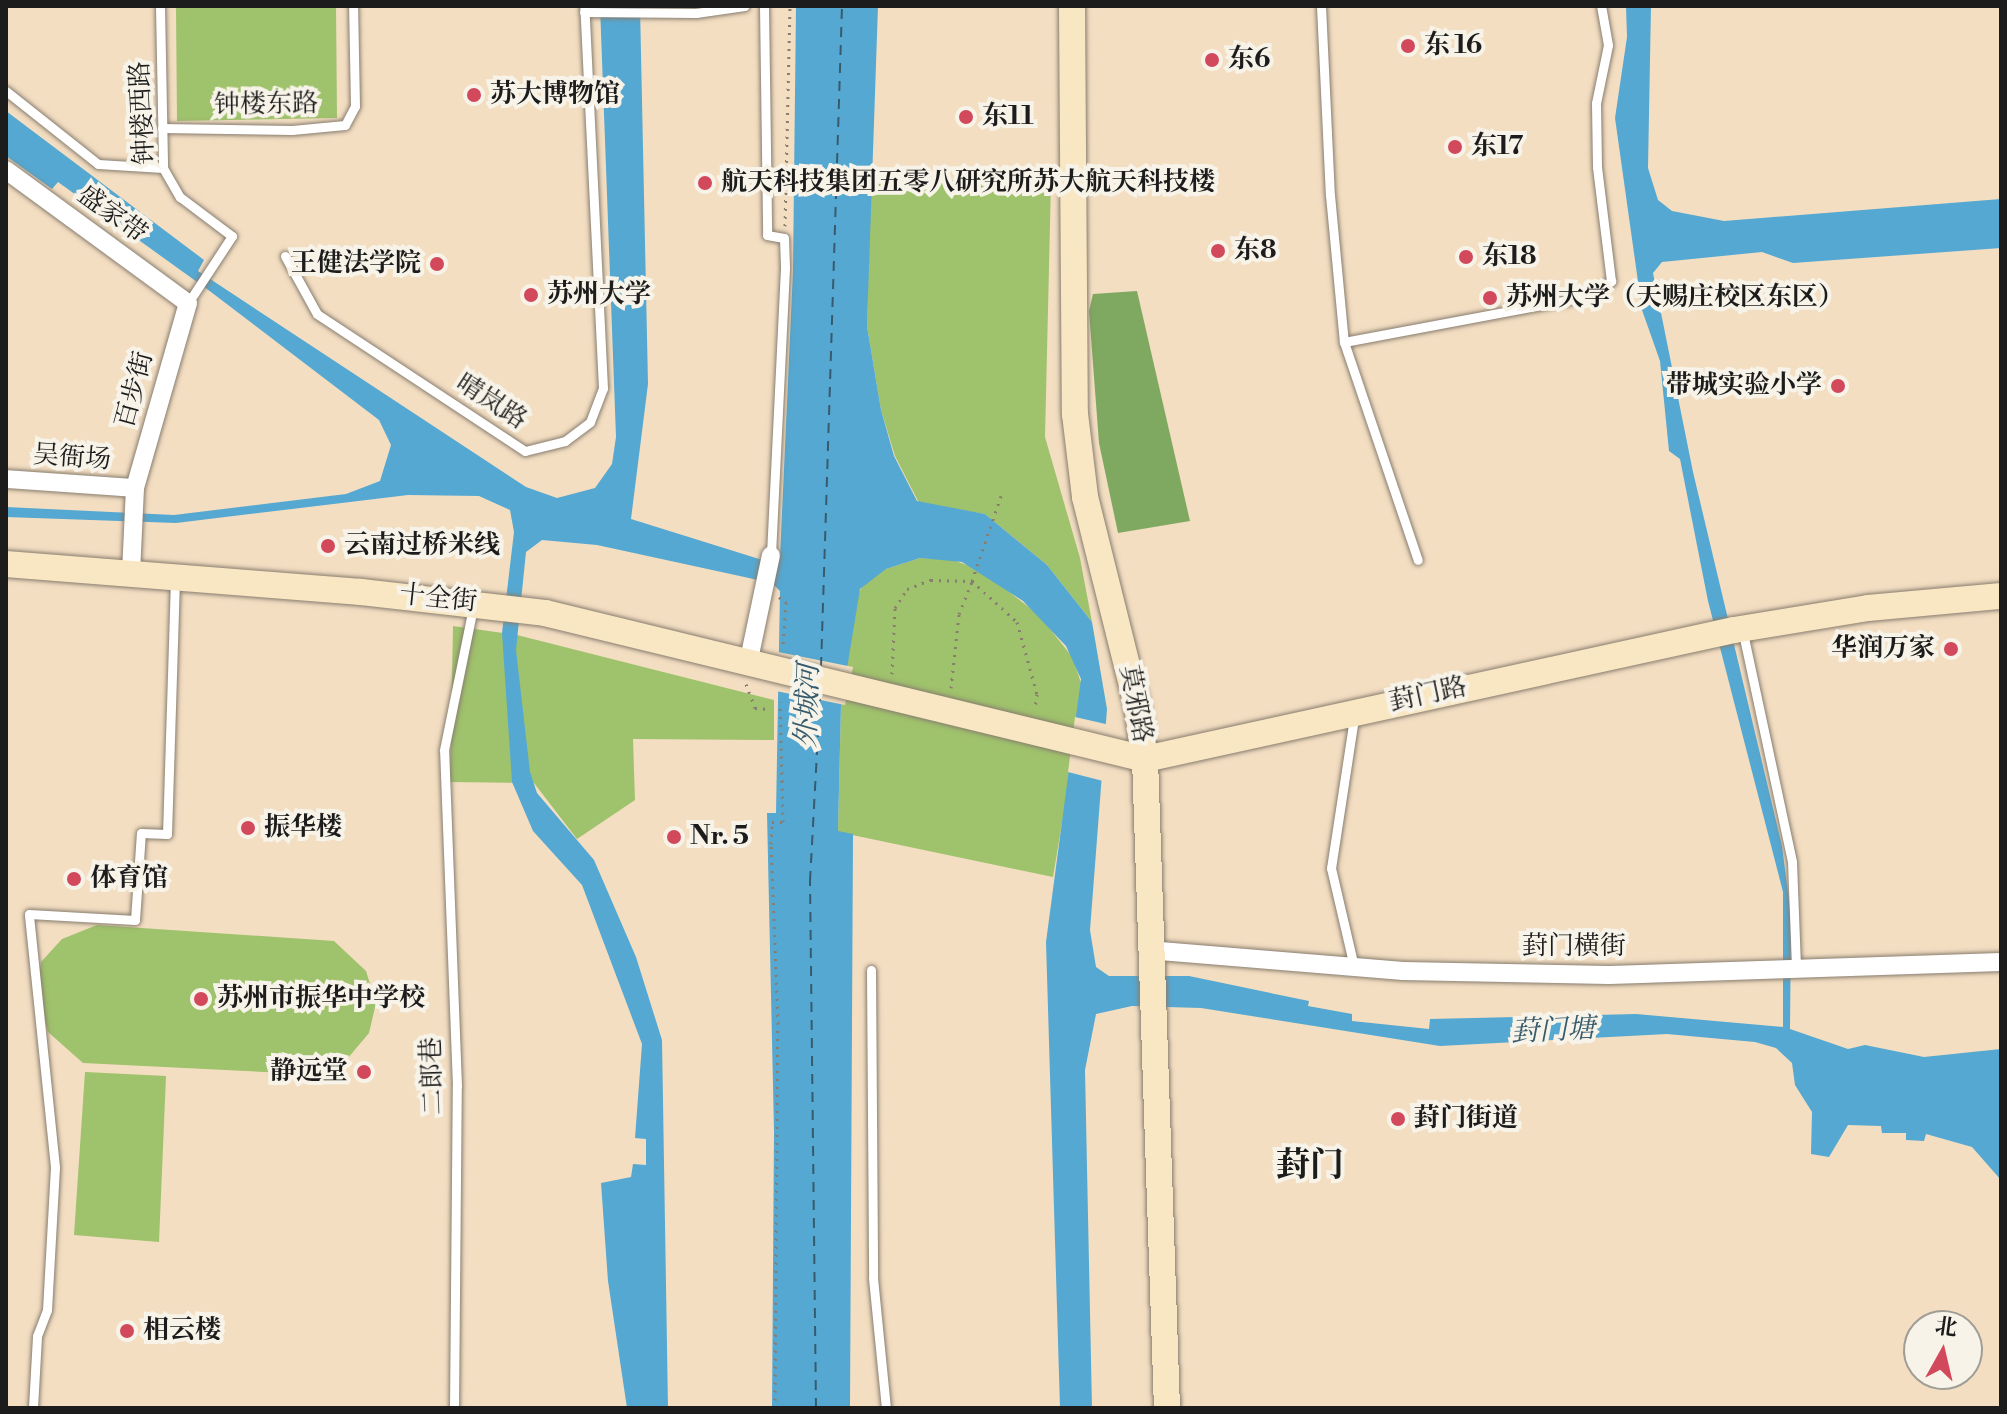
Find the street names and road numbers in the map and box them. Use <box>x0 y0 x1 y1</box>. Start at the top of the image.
street label: 钟楼西路 <box>125 60 161 166</box>
street label: 钟楼东路 <box>214 88 318 122</box>
street label: 盛家带 <box>71 179 153 251</box>
street label: 百步街 <box>110 348 160 432</box>
street label: 晴岚路 <box>450 368 532 436</box>
street label: 吴衙场 <box>32 440 112 476</box>
street label: 十全街 <box>398 579 478 619</box>
street label: 莫邪路 <box>1112 663 1158 745</box>
street label: 葑门路 <box>1387 672 1469 718</box>
street label: 葑门横街 <box>1522 931 1626 963</box>
street label: 二郎巷 <box>416 1036 450 1116</box>

